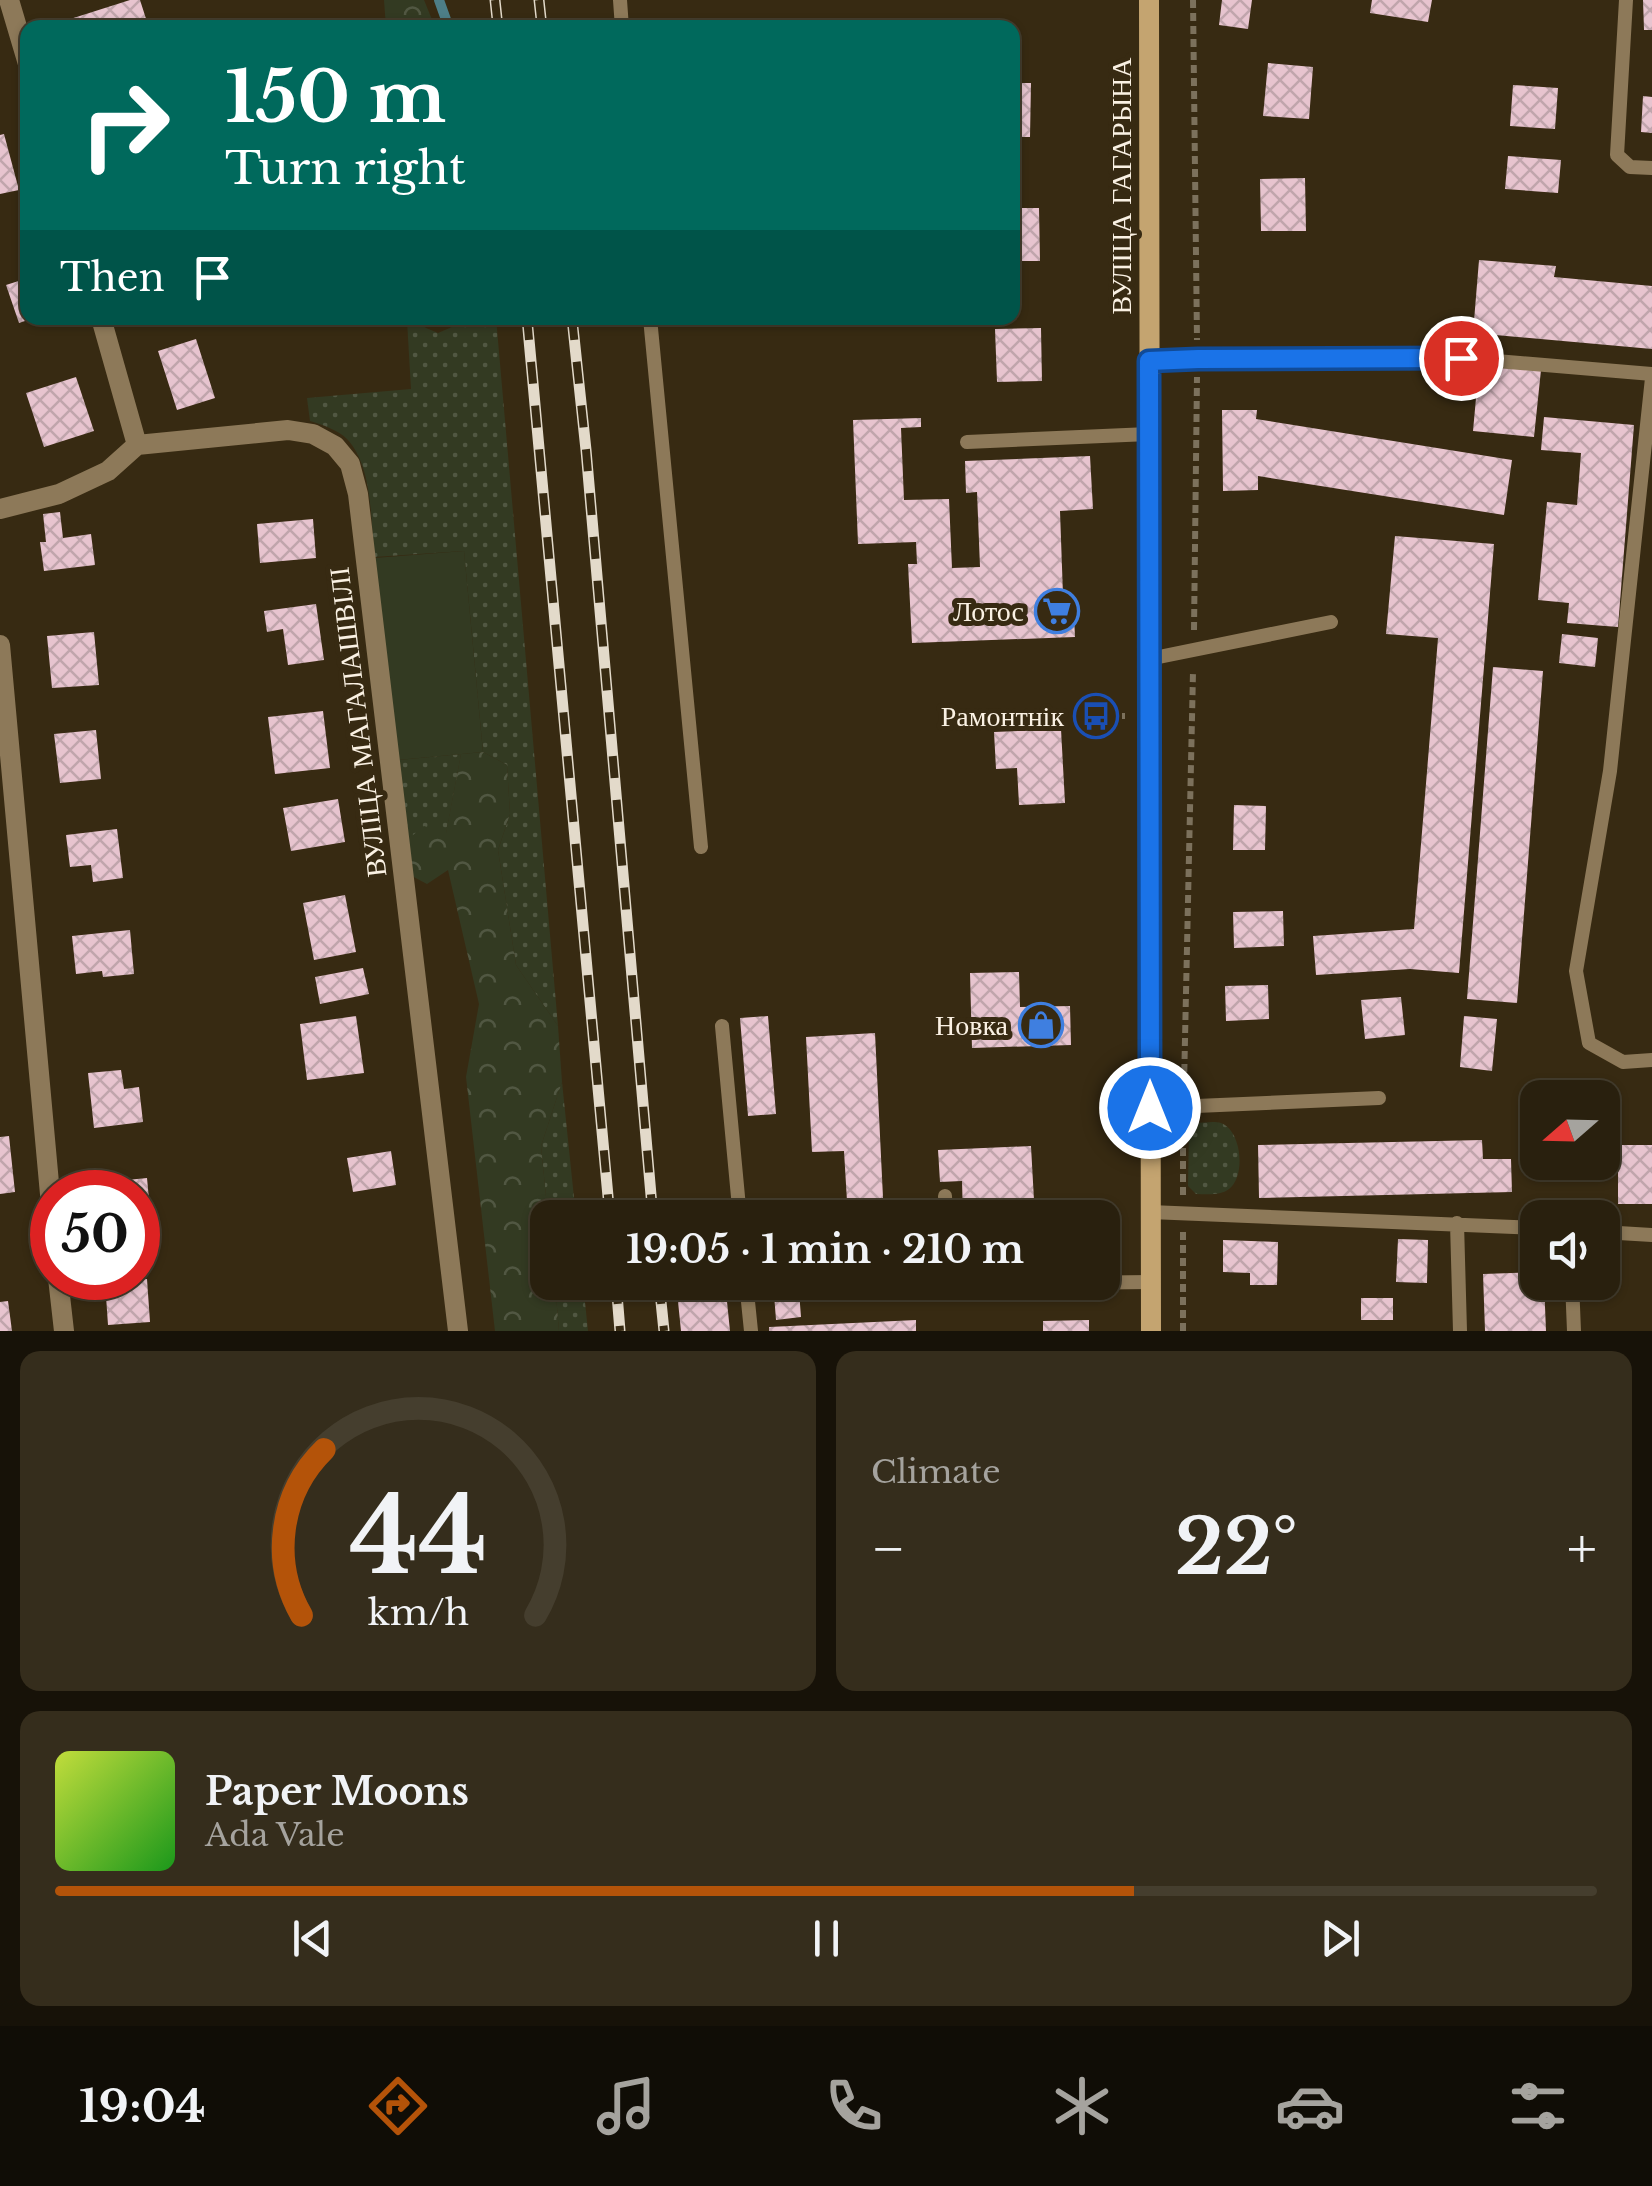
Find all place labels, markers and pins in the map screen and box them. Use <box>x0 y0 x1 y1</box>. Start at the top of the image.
pin <box>1419 316 1504 401</box>
supermarket icon: Лотос <box>1034 588 1080 634</box>
place label: Лотос <box>953 594 1024 629</box>
bus stop icon: Рамонтнік <box>1073 693 1119 739</box>
place label: Рамонтнік <box>941 699 1064 734</box>
shop icon: Новка <box>1018 1002 1064 1048</box>
place label: Новка <box>935 1008 1009 1043</box>

